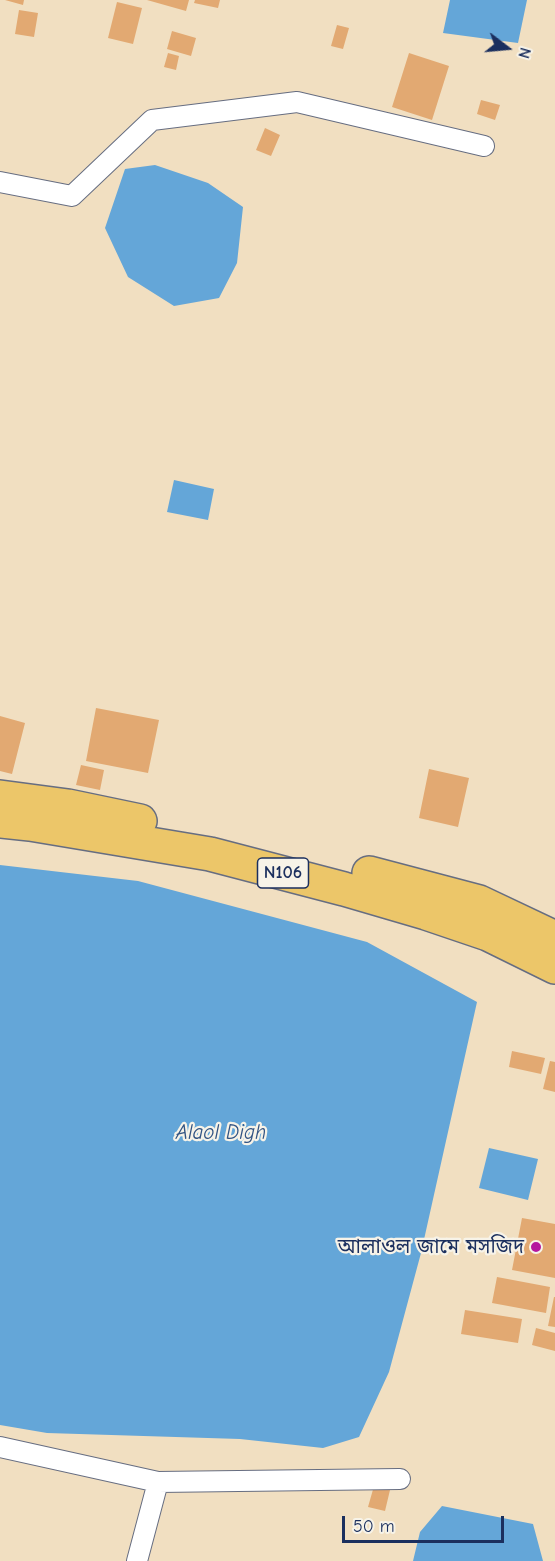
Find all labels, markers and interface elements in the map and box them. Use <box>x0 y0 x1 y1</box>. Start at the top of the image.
north arrow <box>477 18 537 78</box>
text: N <box>514 45 534 60</box>
road number: N106 <box>258 858 308 888</box>
water label: Alaol Digh <box>176 1120 266 1146</box>
place label: আলাওল জামে মসজিদ <box>338 1235 524 1259</box>
marker: আলাওল জামে মসজিদ <box>529 1240 543 1254</box>
scale bar <box>345 1504 507 1542</box>
text: 50 m <box>353 1516 395 1537</box>

